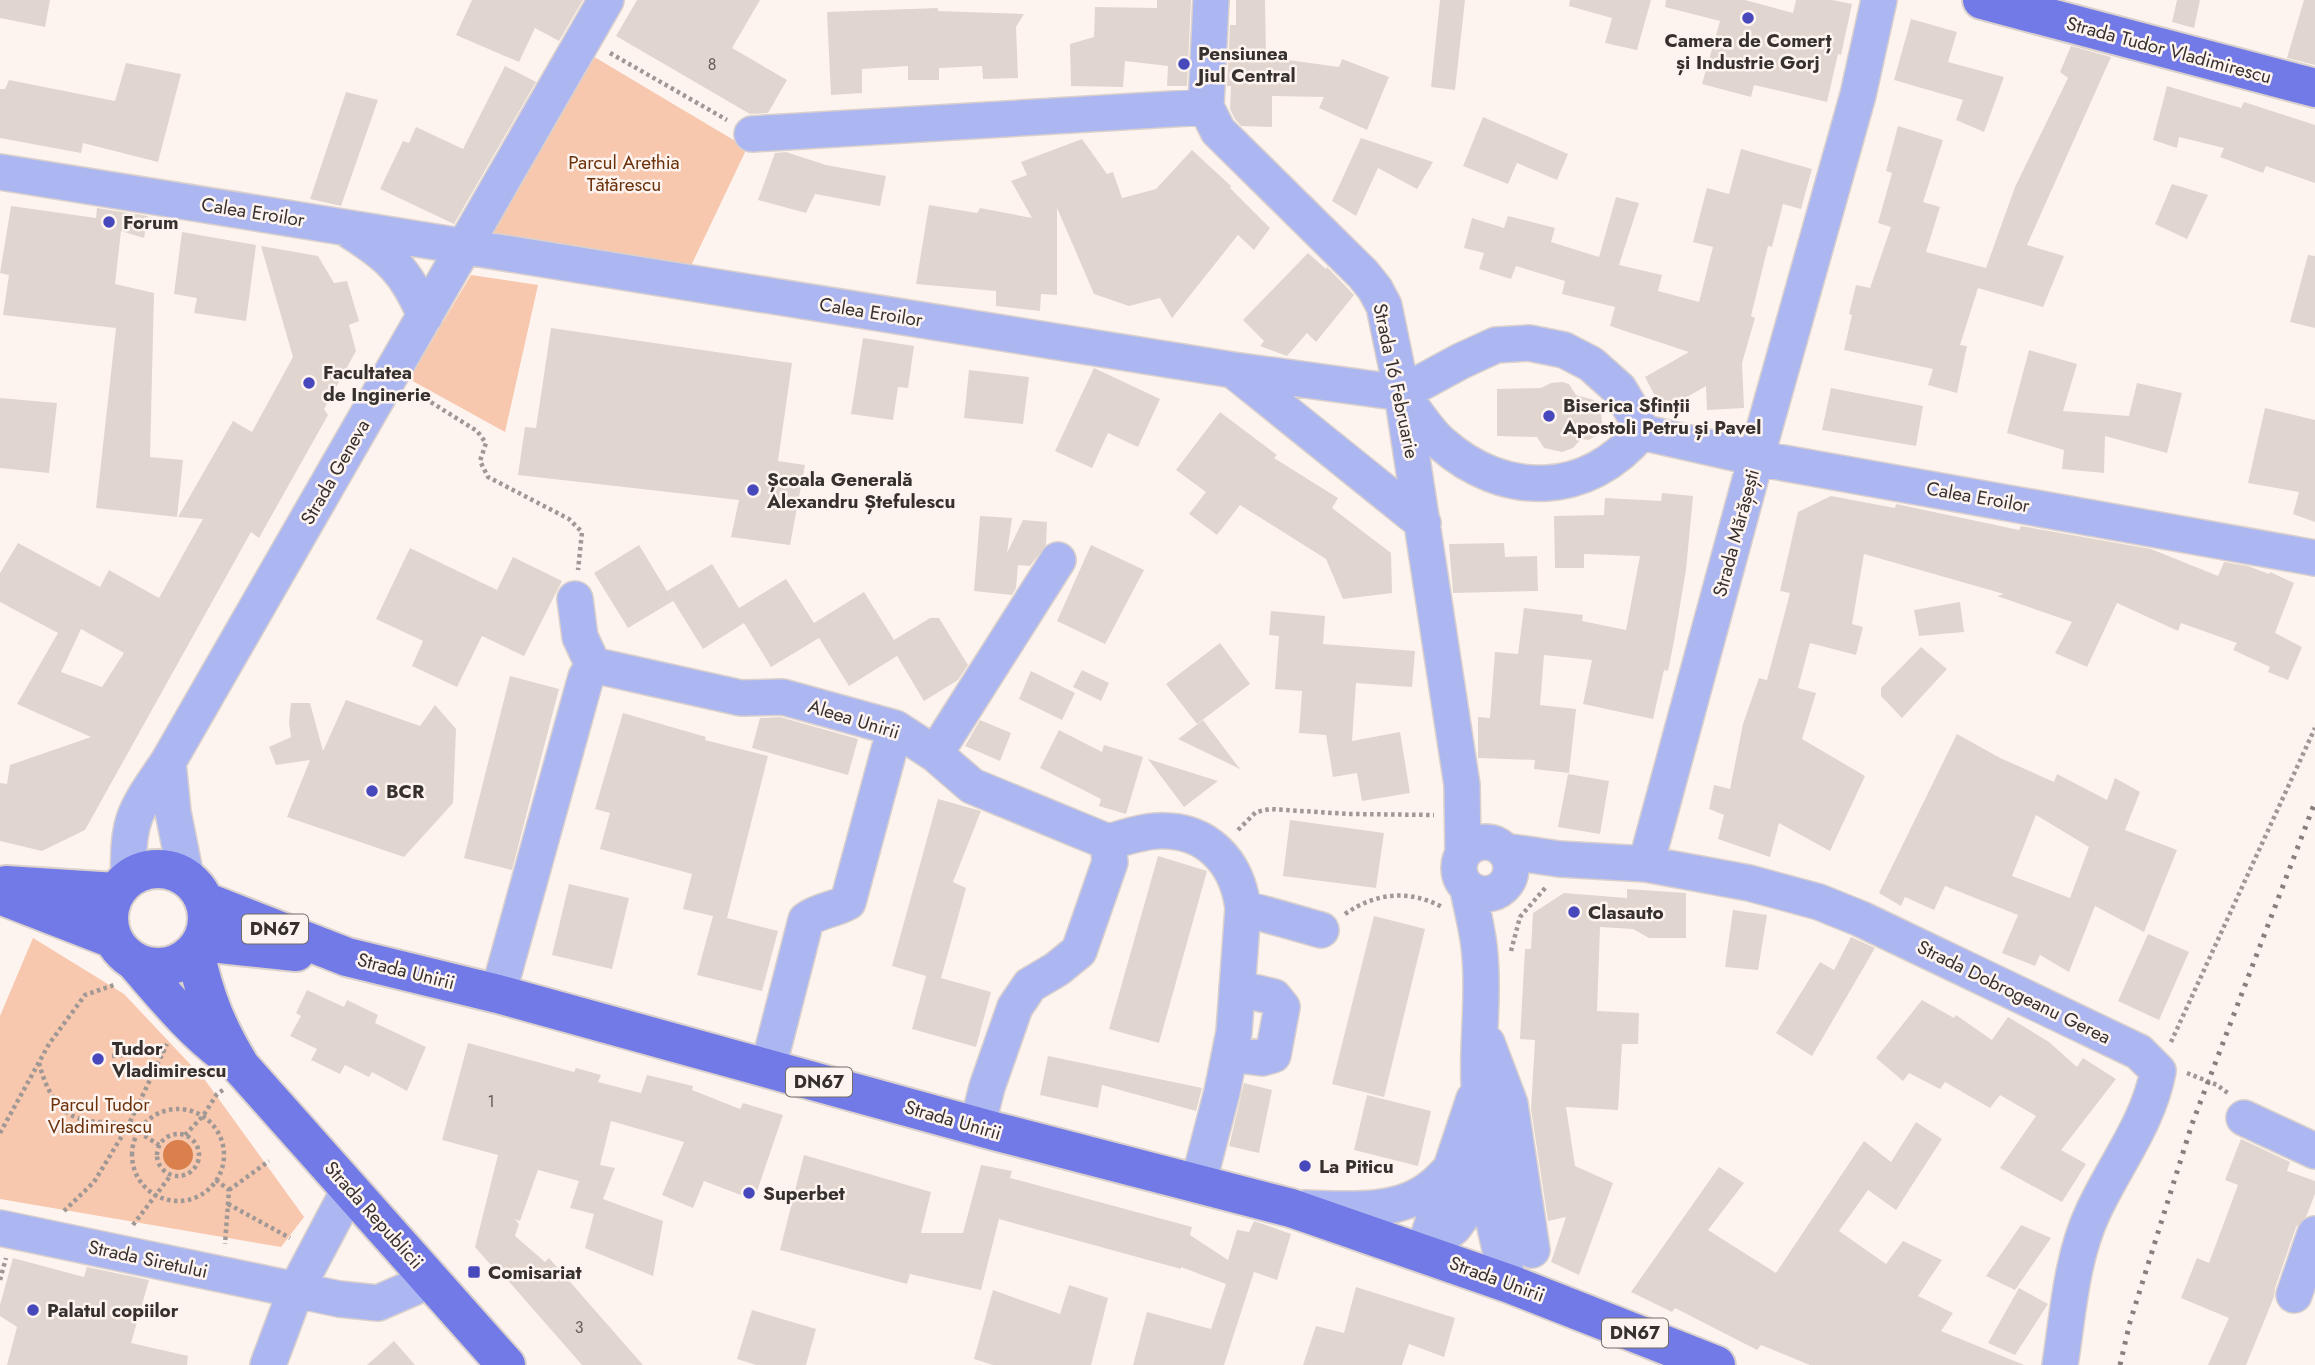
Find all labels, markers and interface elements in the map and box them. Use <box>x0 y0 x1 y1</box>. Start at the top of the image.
marker: Camera de Comerț și Industrie Gorj <box>1740 10 1756 26</box>
street label: Strada Tudor Vladimirescu <box>2063 10 2275 90</box>
place label: Camera de Comerț și Industrie Gorj <box>1665 27 1831 76</box>
place label: Pensiunea Jiul Central <box>1194 40 1296 89</box>
house number: 8 <box>708 53 716 76</box>
marker: Pensiunea Jiul Central <box>1176 56 1192 72</box>
park label: Parcul Arethia Tătărescu <box>568 149 680 198</box>
street label: Calea Eroilor <box>199 190 307 234</box>
place label: Forum <box>123 209 178 236</box>
marker: Forum <box>101 214 117 230</box>
street label: Calea Eroilor <box>817 290 925 334</box>
street label: Strada 16 Februarie <box>1366 301 1426 461</box>
place label: Facultatea de Inginerie <box>323 359 431 408</box>
marker: Facultatea de Inginerie <box>301 375 317 391</box>
place label: Biserica Sfinții Apostoli Petru și Pavel <box>1562 392 1761 441</box>
marker: Biserica Sfinții Apostoli Petru și Pavel <box>1541 408 1557 424</box>
street label: Strada Geneva <box>294 414 376 530</box>
place label: Școala Generală Alexandru Ștefulescu <box>766 466 955 515</box>
street label: Strada Mărășești <box>1706 466 1766 600</box>
street label: Calea Eroilor <box>1924 475 2032 519</box>
marker: Școala Generală Alexandru Ștefulescu <box>745 482 761 498</box>
street label: Aleea Unirii <box>805 692 903 746</box>
place label: BCR <box>386 778 425 805</box>
marker: BCR <box>364 783 380 799</box>
place label: Clasauto <box>1588 899 1664 926</box>
marker: Clasauto <box>1566 904 1582 920</box>
road number: DN67 <box>242 914 308 944</box>
street label: Strada Dobrogeanu Gerea <box>1913 933 2115 1051</box>
street label: Strada Unirii <box>354 946 458 996</box>
place label: Tudor Vladimirescu <box>111 1035 227 1084</box>
marker: Tudor Vladimirescu <box>90 1051 106 1067</box>
road number: DN67 <box>786 1068 852 1097</box>
house number: 1 <box>487 1090 495 1113</box>
park label: Parcul Tudor Vladimirescu <box>48 1091 152 1140</box>
street label: Strada Unirii <box>901 1093 1005 1147</box>
place label: La Piticu <box>1319 1153 1394 1180</box>
street label: Strada Republicii <box>318 1155 430 1275</box>
marker: La Piticu <box>1297 1158 1313 1174</box>
place label: Superbet <box>763 1180 845 1207</box>
marker: Superbet <box>741 1185 757 1201</box>
street label: Strada Siretului <box>86 1233 210 1285</box>
street label: Strada Unirii <box>1446 1249 1548 1309</box>
place label: Comisariat <box>488 1259 582 1286</box>
marker: Comisariat <box>466 1264 482 1280</box>
place label: Palatul copiilor <box>47 1297 179 1324</box>
marker: Palatul copiilor <box>25 1302 41 1318</box>
house number: 3 <box>575 1316 584 1339</box>
road number: DN67 <box>1602 1318 1668 1348</box>

